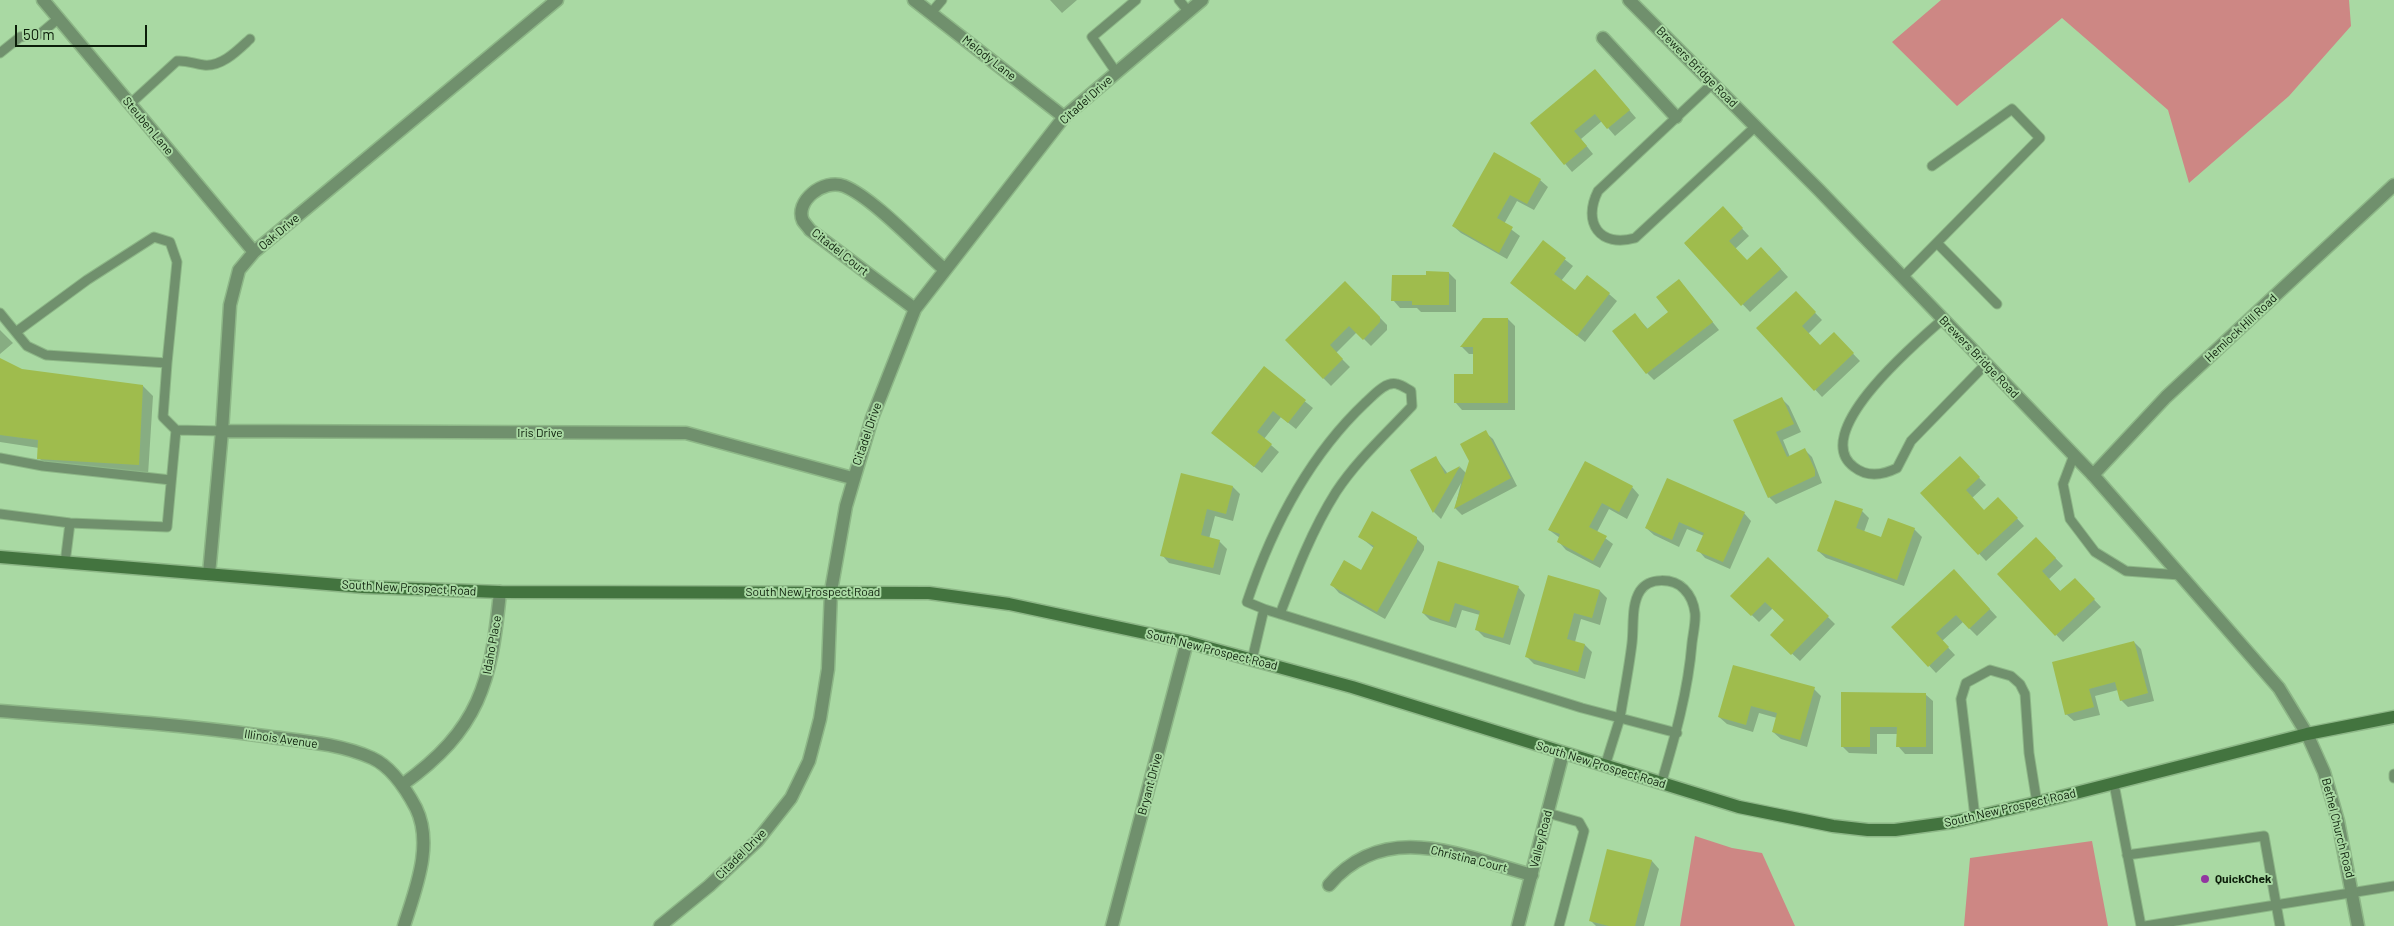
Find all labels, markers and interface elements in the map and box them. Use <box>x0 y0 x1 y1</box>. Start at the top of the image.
scale bar <box>18 15 150 47</box>
street label: Brewers Bridge Road <box>1653 23 1741 111</box>
text: 50 m <box>23 25 55 43</box>
street label: Melody Lane <box>959 32 1019 84</box>
street label: Citadel Drive <box>1057 73 1115 127</box>
street label: Steuben Lane <box>120 94 176 158</box>
street label: Oak Drive <box>256 211 302 253</box>
street label: Citadel Court <box>809 225 871 279</box>
street label: Hemlock Hill Road <box>2202 291 2280 365</box>
street label: Brewers Bridge Road <box>1936 313 2022 401</box>
street label: Citadel Drive <box>849 401 885 467</box>
street label: Iris Drive <box>517 426 563 440</box>
street label: South New Prospect Road <box>341 577 477 599</box>
street label: South New Prospect Road <box>746 585 880 599</box>
street label: Idaho Place <box>480 614 504 676</box>
street label: South New Prospect Road <box>1145 627 1279 673</box>
street label: Illinois Avenue <box>243 727 319 751</box>
street label: South New Prospect Road <box>1534 738 1668 792</box>
street label: Bryant Drive <box>1135 751 1165 817</box>
street label: Bethel Church Road <box>2319 777 2357 879</box>
street label: South New Prospect Road <box>1943 786 2077 830</box>
street label: Valley Road <box>1527 809 1555 869</box>
street label: Citadel Drive <box>713 826 769 882</box>
street label: Christina Court <box>1429 843 1509 875</box>
place label: QuickChek <box>2215 872 2271 886</box>
marker: QuickChek <box>2199 873 2211 885</box>

